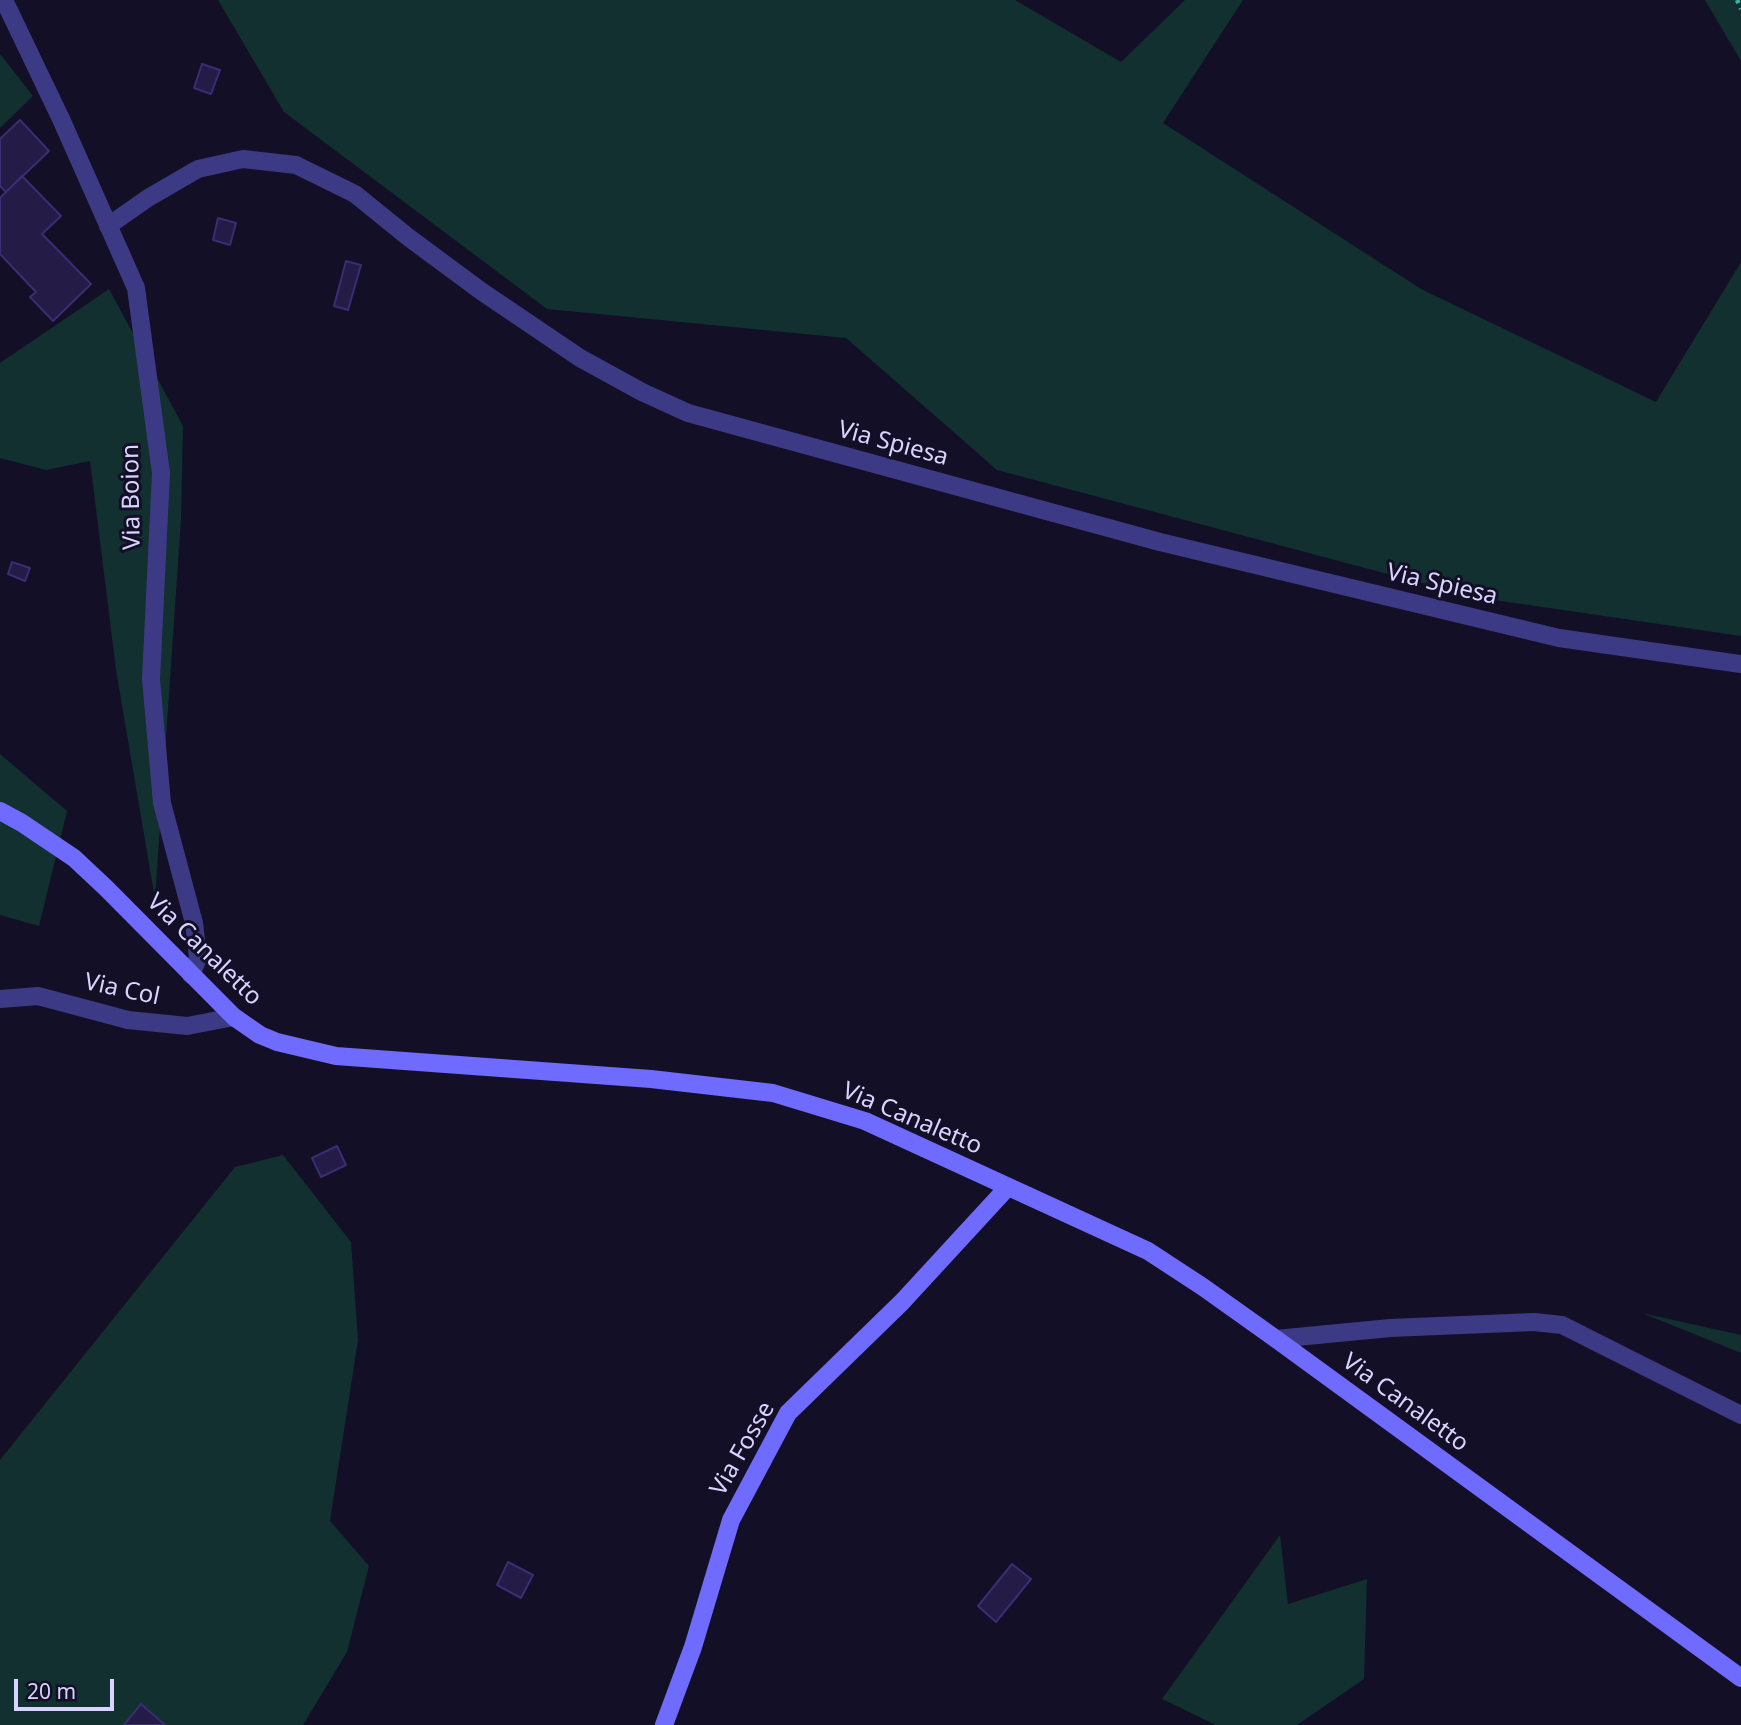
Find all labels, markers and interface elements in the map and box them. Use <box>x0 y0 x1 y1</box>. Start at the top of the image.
street label: Via Spiesa <box>835 415 951 473</box>
street label: Via Boion <box>117 444 147 550</box>
street label: Via Spiesa <box>1384 558 1500 612</box>
street label: Via Canaletto <box>140 888 268 1012</box>
street label: Via Col <box>82 968 162 1012</box>
street label: Via Canaletto <box>838 1077 986 1161</box>
street label: Via Canaletto <box>1336 1348 1474 1458</box>
street label: Via Fosse <box>705 1397 781 1501</box>
scale bar <box>18 1666 117 1710</box>
text: 20 m <box>27 1677 76 1705</box>

